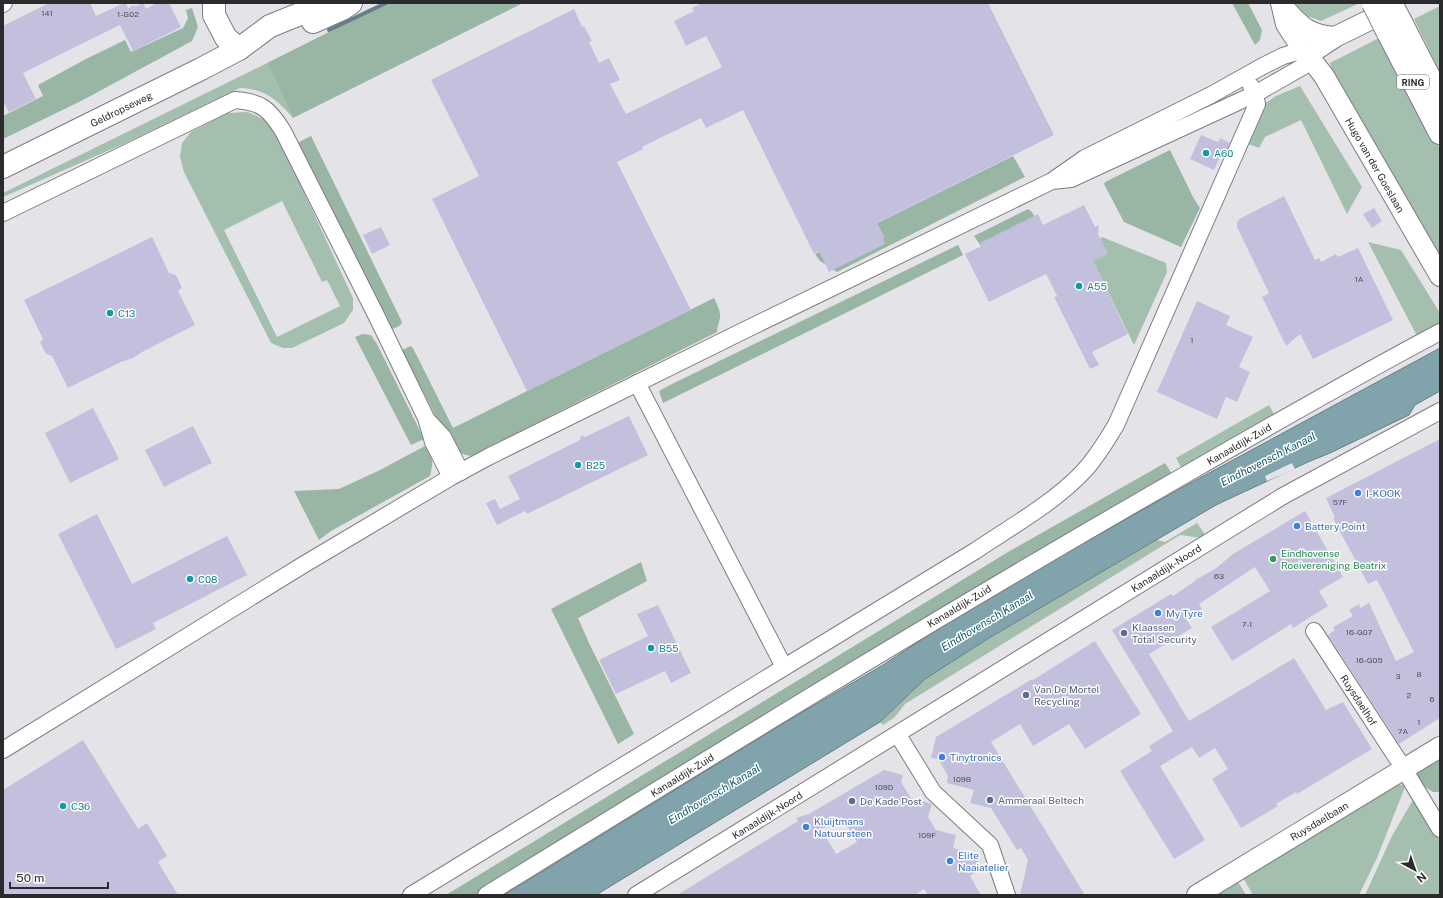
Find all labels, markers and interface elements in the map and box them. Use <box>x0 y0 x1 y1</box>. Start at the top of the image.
house number: 141 <box>41 8 53 18</box>
house number: 1-G02 <box>117 9 139 19</box>
road number: RING <box>1397 75 1429 89</box>
street label: Geldropseweg <box>88 89 154 129</box>
street label: Hugo van der Goeslaan <box>1343 115 1407 215</box>
place label: A60 <box>1214 147 1233 159</box>
marker: A60 <box>1201 148 1211 158</box>
house number: 1A <box>1355 274 1364 284</box>
place label: A55 <box>1087 280 1107 292</box>
marker: A55 <box>1074 281 1084 291</box>
place label: C13 <box>118 307 135 319</box>
marker: C13 <box>105 308 115 318</box>
house number: 1 <box>1190 335 1194 345</box>
street label: Kanaaldijk-Zuid <box>1205 421 1273 467</box>
water label: Eindhovensch Kanaal <box>1218 430 1318 488</box>
place label: B25 <box>586 459 605 471</box>
marker: B25 <box>573 460 583 470</box>
place label: I-KOOK <box>1366 487 1401 499</box>
marker: I-KOOK <box>1353 488 1363 498</box>
house number: 57F <box>1333 497 1348 507</box>
place label: Battery Point <box>1305 520 1366 532</box>
marker: Battery Point <box>1292 521 1302 531</box>
street label: Kanaaldijk-Noord <box>1129 542 1203 594</box>
place label: Eindhovense Roeivereniging Beatrix <box>1281 547 1387 571</box>
marker: Eindhovense Roeivereniging Beatrix <box>1268 554 1278 564</box>
house number: 63 <box>1214 571 1224 581</box>
place label: C08 <box>198 573 217 585</box>
marker: C08 <box>185 574 195 584</box>
street label: Kanaaldijk-Zuid <box>925 582 993 630</box>
water label: Eindhovensch Kanaal <box>939 589 1035 653</box>
place label: My Tyre <box>1166 607 1203 619</box>
marker: My Tyre <box>1153 608 1163 618</box>
house number: 7-1 <box>1242 619 1252 629</box>
place label: Klaassen Total Security <box>1132 621 1197 645</box>
house number: 16-G07 <box>1346 627 1373 637</box>
marker: Klaassen Total Security <box>1119 628 1129 638</box>
place label: B55 <box>659 642 679 654</box>
marker: B55 <box>646 643 656 653</box>
house number: 16-G05 <box>1355 655 1383 665</box>
house number: 8 <box>1416 669 1422 679</box>
house number: 3 <box>1395 671 1401 681</box>
street label: Ruysdaelhof <box>1338 672 1380 728</box>
place label: Van De Mortel Recycling <box>1034 683 1100 707</box>
marker: Van De Mortel Recycling <box>1021 690 1031 700</box>
house number: 2 <box>1407 690 1412 700</box>
house number: 6 <box>1430 694 1435 704</box>
house number: 1 <box>1417 717 1421 727</box>
house number: 7A <box>1398 726 1409 736</box>
street label: Kanaaldijk-Zuid <box>648 751 716 799</box>
place label: Tinytronics <box>950 751 1002 763</box>
marker: Tinytronics <box>937 752 947 762</box>
water label: Eindhovensch Kanaal <box>666 762 762 826</box>
house number: 109B <box>953 774 971 784</box>
house number: 109D <box>875 782 894 792</box>
street label: Kanaaldijk-Noord <box>730 789 804 841</box>
place label: Ammeraal Beltech <box>998 794 1084 806</box>
place label: De Kade Post <box>860 795 922 807</box>
marker: Ammeraal Beltech <box>985 795 995 805</box>
marker: De Kade Post <box>847 796 857 806</box>
street label: Ruysdaelbaan <box>1288 799 1350 843</box>
place label: C36 <box>71 800 90 812</box>
marker: C36 <box>58 801 68 811</box>
place label: Kluijtmans Natuursteen <box>814 815 872 839</box>
marker: Kluijtmans Natuursteen <box>801 822 811 832</box>
house number: 109F <box>918 830 936 840</box>
place label: Elite Naaiatelier <box>958 849 1009 873</box>
north arrow <box>1395 850 1435 890</box>
marker: Elite Naaiatelier <box>945 856 955 866</box>
scale bar <box>10 864 108 890</box>
text: N <box>1414 870 1429 885</box>
text: 50 m <box>16 871 44 885</box>

